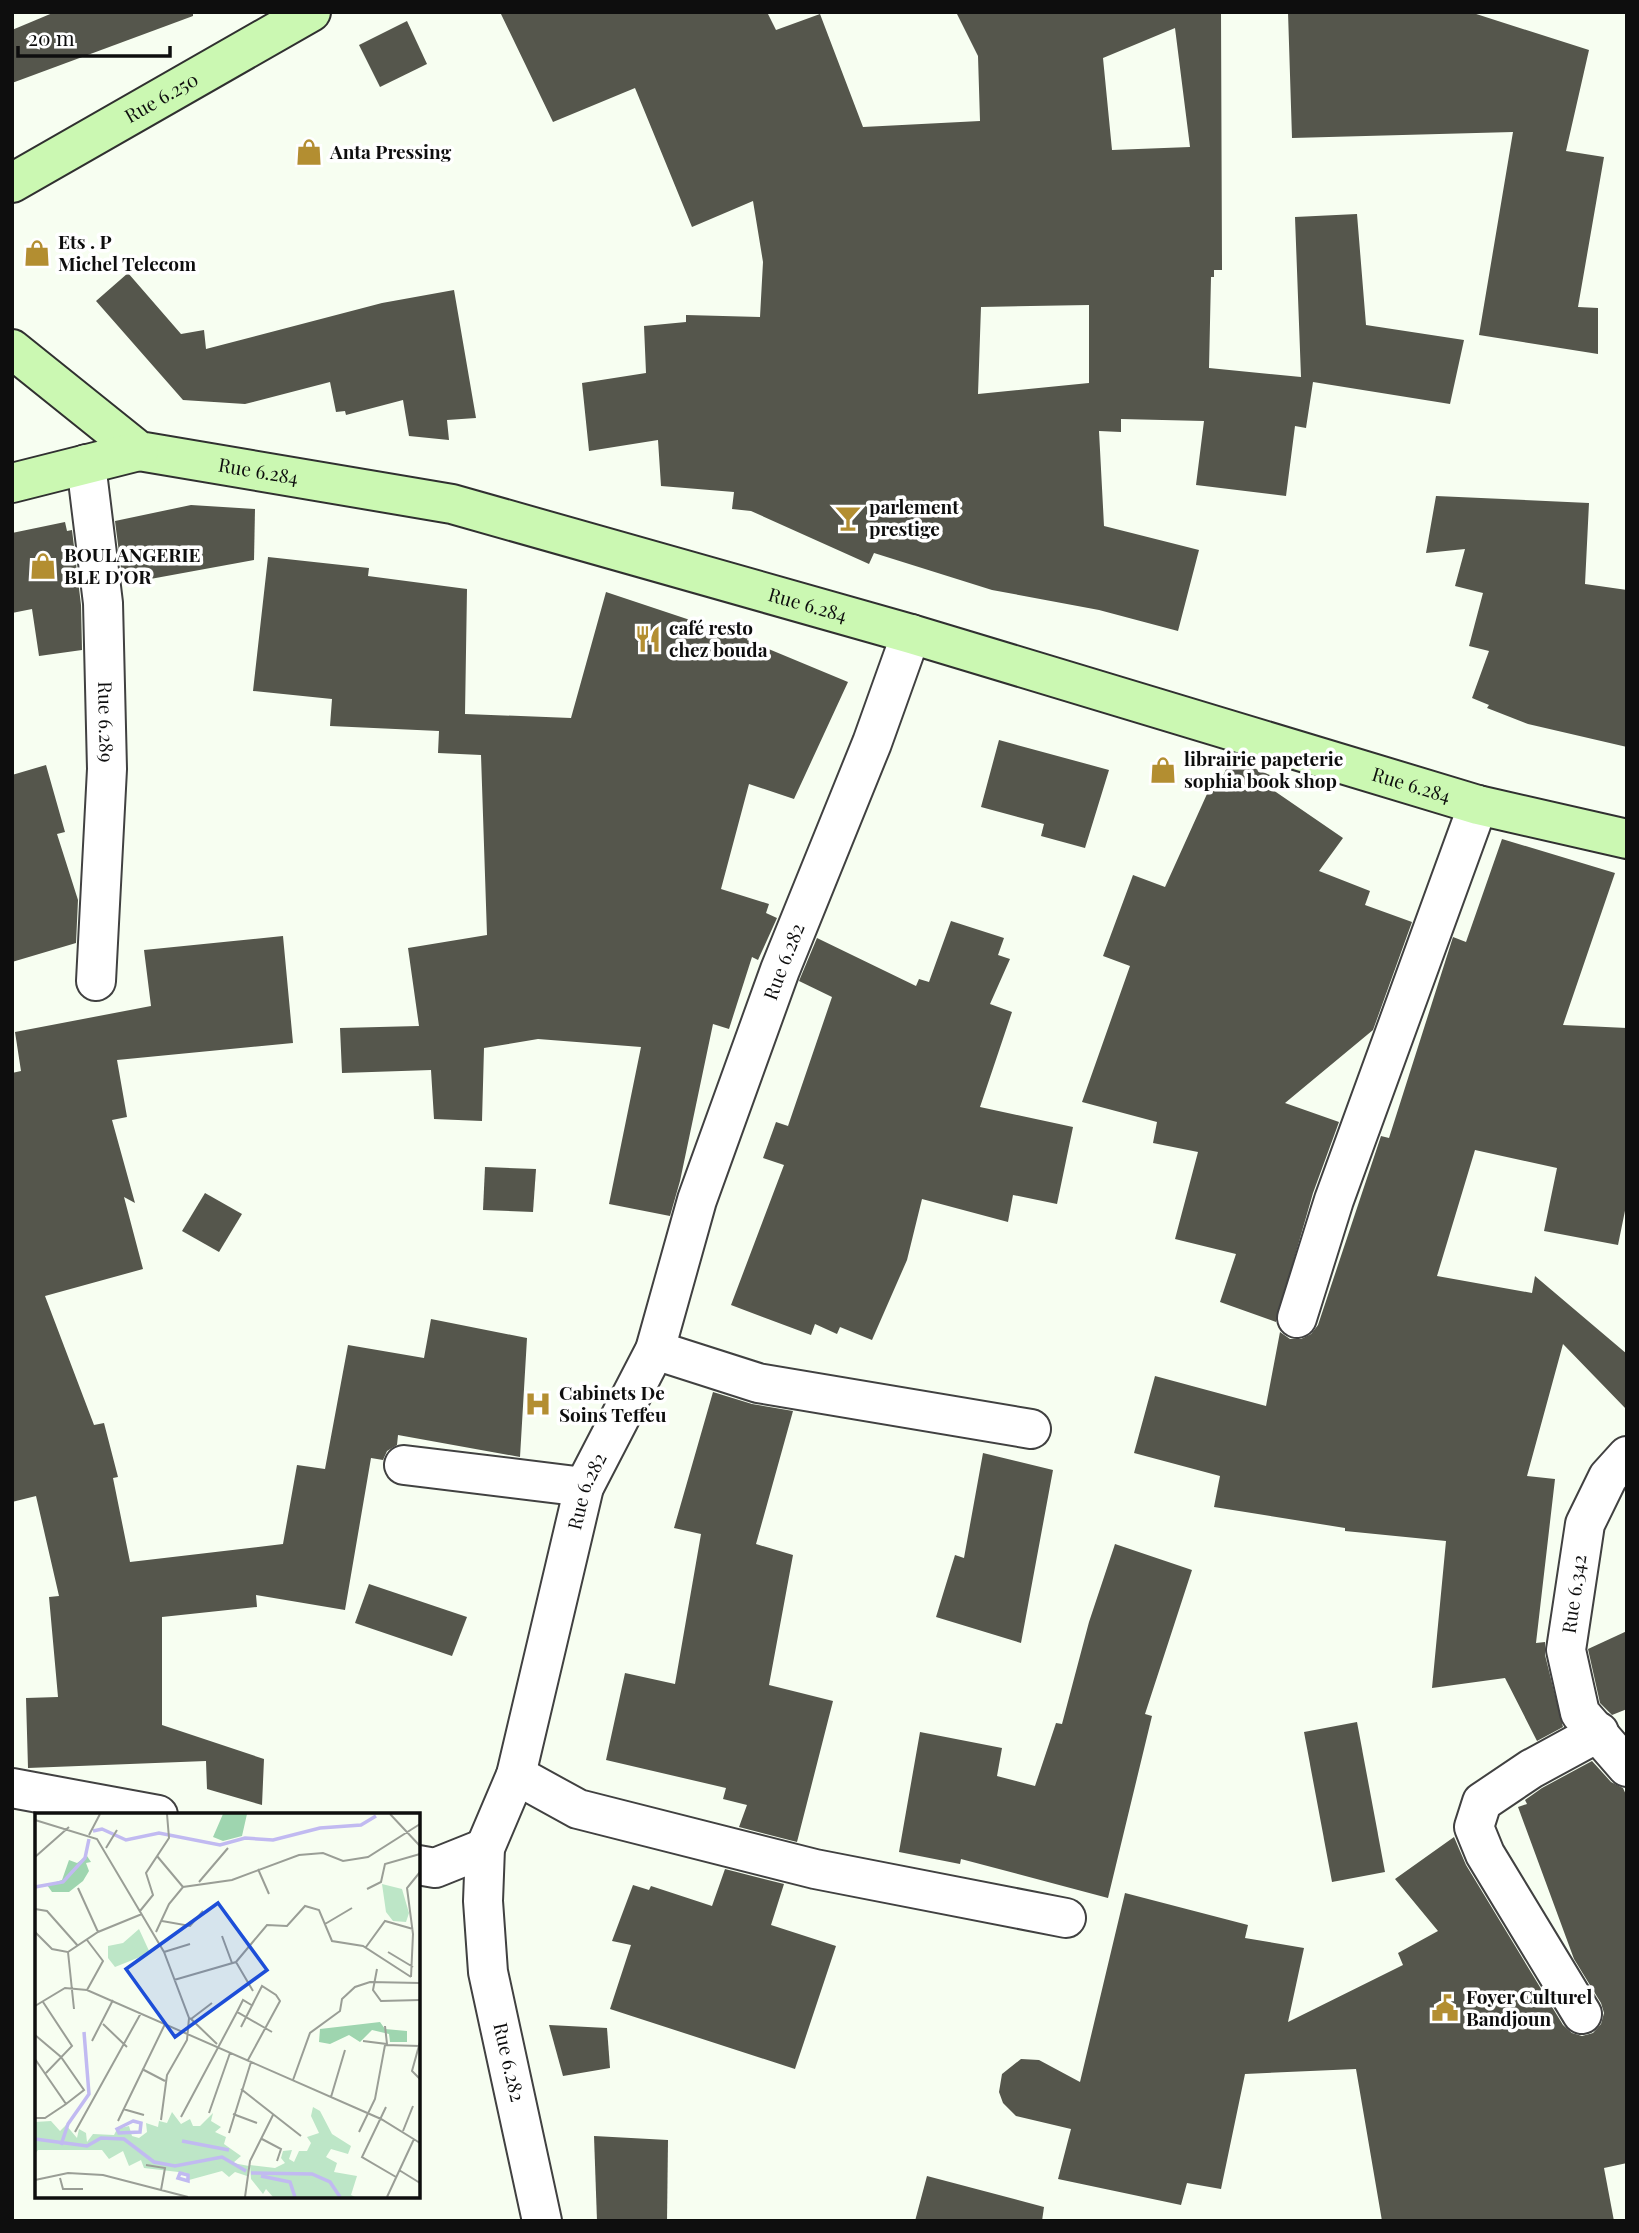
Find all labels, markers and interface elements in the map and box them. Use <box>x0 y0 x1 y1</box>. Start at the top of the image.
scale bar <box>18 14 170 58</box>
text: 20 m <box>28 23 75 51</box>
street label: Rue 6.250 <box>119 65 202 128</box>
shop icon: Anta Pressing <box>294 137 324 167</box>
place label: Anta Pressing <box>329 138 452 164</box>
place label: Ets . P Michel Telecom <box>58 228 196 276</box>
shop icon: Ets . P Michel Telecom <box>22 238 52 268</box>
street label: Rue 6.284 <box>217 451 301 490</box>
place label: parlement prestige <box>869 493 959 541</box>
bar icon: parlement prestige <box>833 503 863 533</box>
place label: BOULANGERIE BLE D'OR <box>64 541 201 589</box>
shop icon: BOULANGERIE BLE D'OR <box>28 551 58 581</box>
street label: Rue 6.284 <box>766 580 850 627</box>
place label: café resto chez bouda <box>669 614 768 662</box>
restaurant icon: café resto chez bouda <box>633 624 663 654</box>
street label: Rue 6.289 <box>93 681 121 763</box>
place label: librairie papeterie sophia book shop <box>1184 745 1343 793</box>
shop icon: librairie papeterie sophia book shop <box>1148 755 1178 785</box>
street label: Rue 6.284 <box>1369 760 1454 808</box>
street label: Rue 6.282 <box>756 919 810 1003</box>
place label: Cabinets De Soins Teffeu <box>559 1379 667 1427</box>
hospital icon: Cabinets De Soins Teffeu <box>523 1389 553 1419</box>
street label: Rue 6.282 <box>560 1448 612 1532</box>
street label: Rue 6.342 <box>1555 1553 1591 1635</box>
inset map <box>35 1813 420 2198</box>
place label: Foyer Culturel Bandjoun <box>1466 1983 1592 2031</box>
public building icon: Foyer Culturel Bandjoun <box>1430 1993 1460 2023</box>
street label: Rue 6.282 <box>488 2020 532 2104</box>

